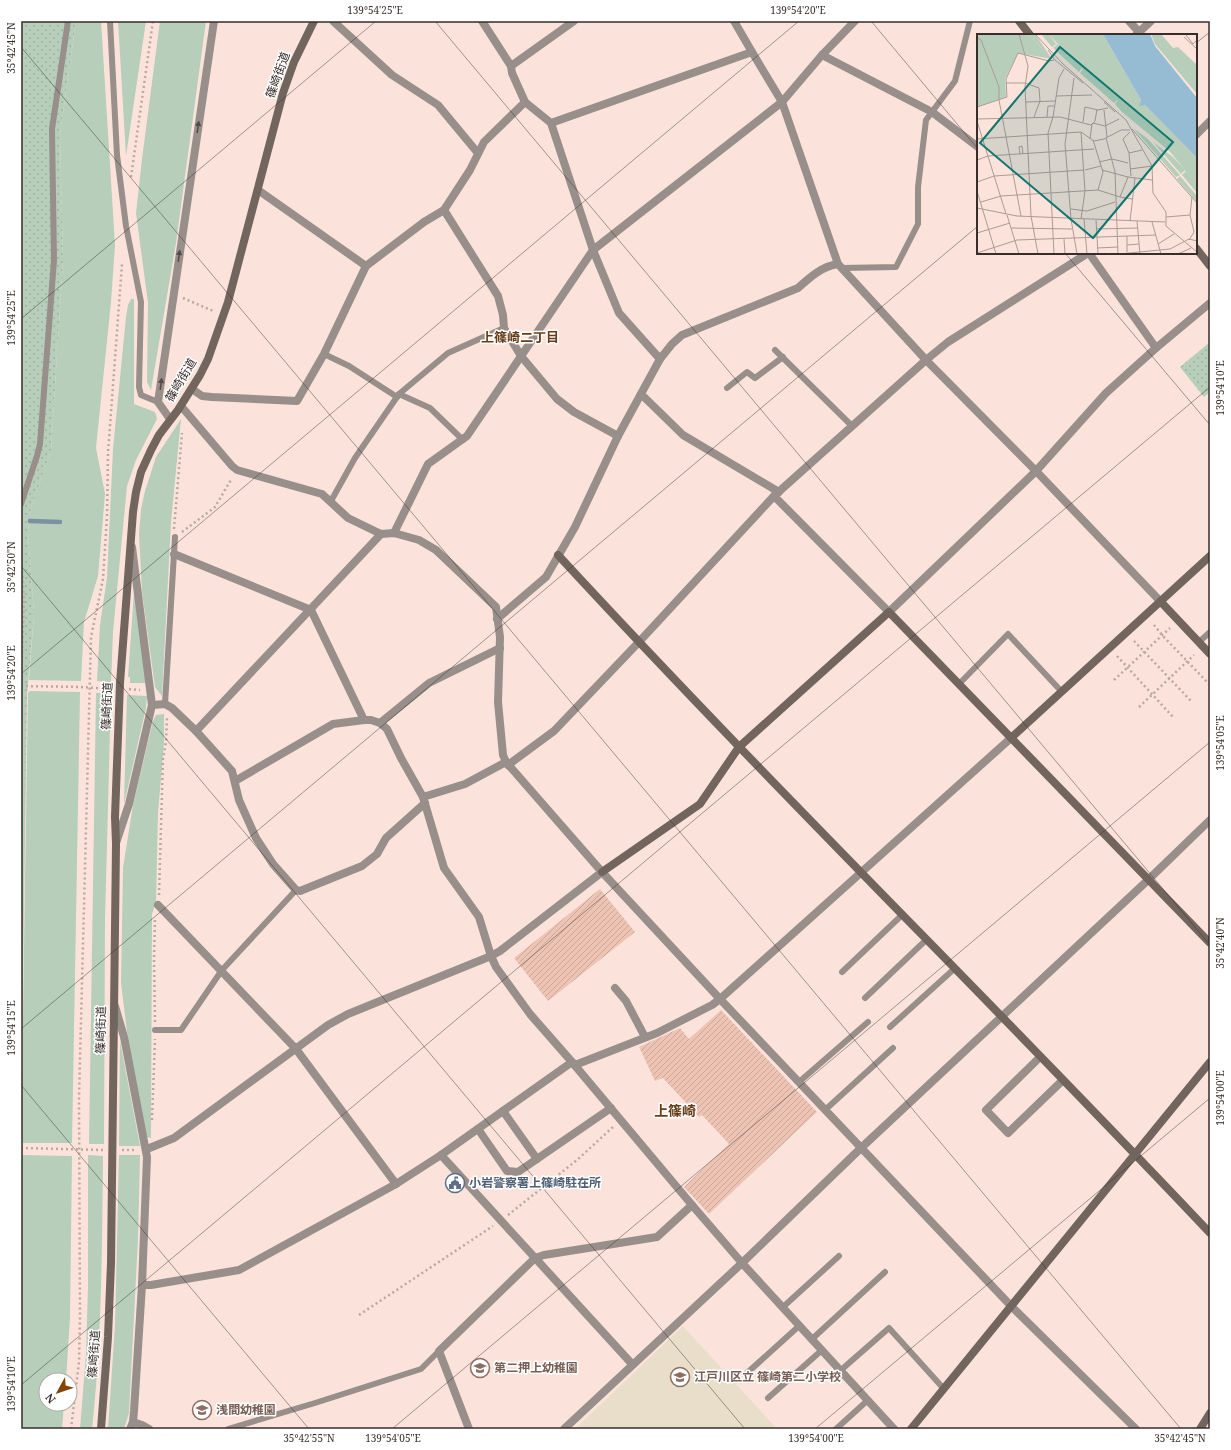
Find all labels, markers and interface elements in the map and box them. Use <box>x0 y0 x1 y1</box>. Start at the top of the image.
text: 139°54'25"E <box>347 3 403 17</box>
text: 139°54'20"E <box>770 3 826 17</box>
text: 35°42'45"N <box>4 22 18 74</box>
inset map <box>977 34 1197 254</box>
street label: 篠崎街道 <box>261 49 294 100</box>
one-way arrow <box>195 121 201 133</box>
one-way arrow <box>176 249 182 262</box>
text: 139°54'25"E <box>4 290 18 346</box>
district label: 上篠崎二丁目 <box>481 328 559 346</box>
street label: 篠崎街道 <box>161 355 200 405</box>
text: 139°54'10"E <box>1213 360 1227 416</box>
one-way arrow <box>158 378 164 390</box>
text: 35°42'50"N <box>4 541 18 593</box>
text: 139°54'20"E <box>4 645 18 701</box>
street label: 篠崎街道 <box>97 682 116 730</box>
text: 139°54'05"E <box>1213 715 1227 771</box>
text: 35°42'40"N <box>1213 917 1227 969</box>
text: 139°54'15"E <box>4 1000 18 1056</box>
street label: 篠崎街道 <box>92 1006 109 1054</box>
text: 139°54'00"E <box>1213 1070 1227 1126</box>
district label: 上篠崎 <box>654 1101 696 1120</box>
public building icon: 小岩警察署上篠崎駐在所 <box>444 1172 466 1194</box>
place label: 小岩警察署上篠崎駐在所 <box>469 1174 601 1191</box>
street label: 篠崎街道 <box>83 1329 104 1379</box>
text: 139°54'10"E <box>4 1356 18 1412</box>
school or university icon: 第二押上幼稚園 <box>469 1357 491 1379</box>
place label: 第二押上幼稚園 <box>494 1359 578 1376</box>
school or university icon: 江戸川区立 篠崎第二小学校 <box>669 1366 691 1388</box>
place label: 江戸川区立 篠崎第二小学校 <box>694 1368 841 1385</box>
north arrow <box>38 1372 78 1412</box>
text: N <box>41 1390 58 1407</box>
school or university icon: 浅間幼稚園 <box>191 1399 213 1421</box>
place label: 浅間幼稚園 <box>216 1401 276 1418</box>
text: 35°42'55"N <box>283 1431 335 1445</box>
text: 139°54'05"E <box>365 1431 421 1445</box>
text: 139°54'00"E <box>788 1431 844 1445</box>
text: 35°42'45"N <box>1154 1431 1206 1445</box>

